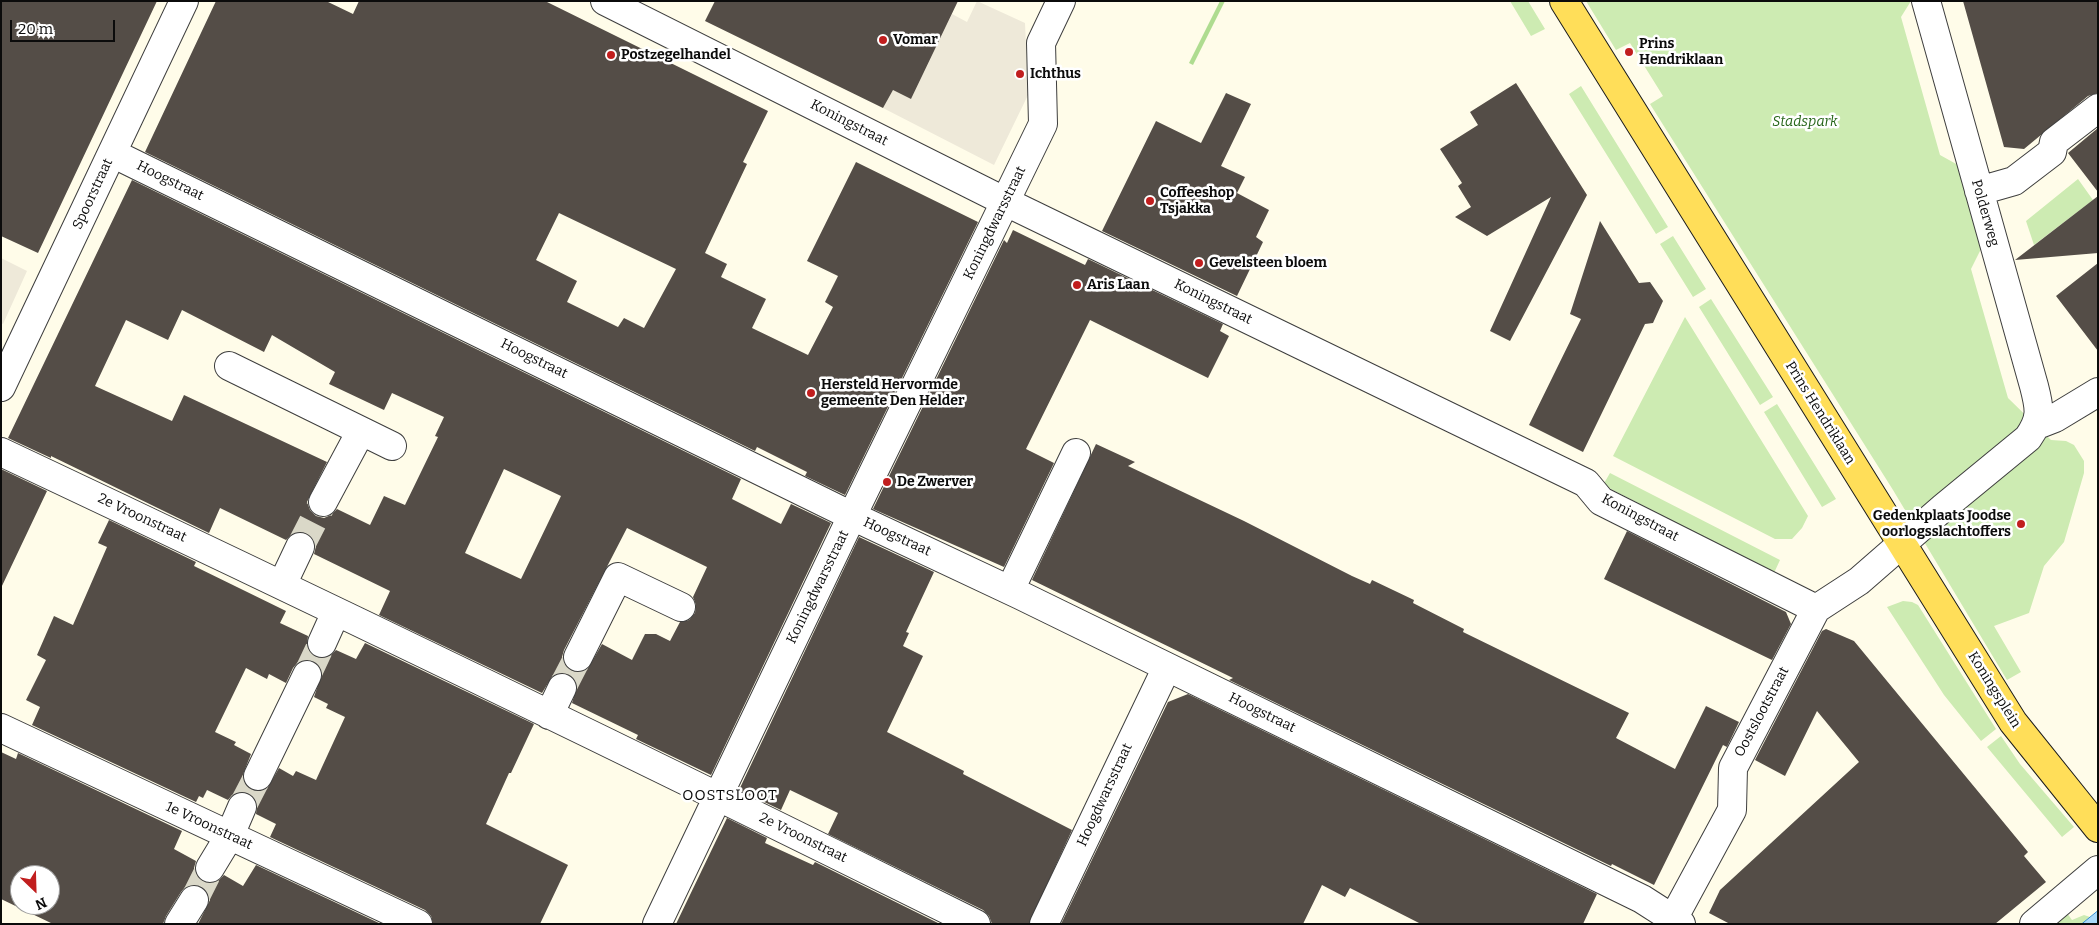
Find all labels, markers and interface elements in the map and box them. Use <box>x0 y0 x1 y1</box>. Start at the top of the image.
scale bar <box>12 10 118 42</box>
text: 20 m <box>18 20 53 38</box>
place label: Vomar <box>893 32 938 48</box>
marker: Vomar <box>877 34 889 46</box>
place label: Prins Hendriklaan <box>1639 36 1723 68</box>
marker: Prins Hendriklaan <box>1623 46 1635 58</box>
place label: Postzegelhandel <box>621 47 731 63</box>
marker: Postzegelhandel <box>605 49 617 61</box>
place label: Ichthus <box>1030 66 1081 82</box>
marker: Ichthus <box>1014 68 1026 80</box>
street label: Koningstraat <box>807 96 891 150</box>
park label: Stadspark <box>1772 114 1838 130</box>
street label: Spoorstraat <box>69 156 117 232</box>
street label: Hoogstraat <box>134 158 206 204</box>
street label: Koningdwarsstraat <box>960 164 1030 282</box>
street label: Polderweg <box>1967 178 2003 248</box>
place label: Coffeeshop Tsjakka <box>1160 185 1234 218</box>
marker: Coffeeshop Tsjakka <box>1144 195 1156 207</box>
place label: Gevelsteen bloem <box>1209 255 1327 271</box>
marker: Gevelsteen bloem <box>1193 257 1205 269</box>
street label: Koningstraat <box>1171 276 1255 328</box>
place label: Aris Laan <box>1087 277 1150 293</box>
marker: Aris Laan <box>1071 279 1083 291</box>
street label: Hoogstraat <box>498 336 570 382</box>
street label: Prins Hendriklaan <box>1782 358 1858 468</box>
place label: Hersteld Hervormde gemeente Den Helder <box>821 377 965 410</box>
marker: Hersteld Hervormde gemeente Den Helder <box>805 387 817 399</box>
place label: De Zwerver <box>897 474 973 490</box>
marker: De Zwerver <box>881 476 893 488</box>
street label: 2e Vroonstraat <box>95 490 189 546</box>
street label: Koningstraat <box>1599 491 1681 545</box>
place label: Gedenkplaats Joodse oorlogsslachtoffers <box>1873 508 2011 540</box>
street label: Hoogstraat <box>861 514 933 560</box>
marker: Gedenkplaats Joodse oorlogsslachtoffers <box>2015 518 2027 530</box>
street label: Koningdwarsstraat <box>783 528 853 646</box>
street label: Koningsplein <box>1964 649 2024 731</box>
street label: Oostslootstraat <box>1731 664 1793 760</box>
street label: Hoogstraat <box>1226 690 1298 736</box>
street label: Hoogdwarsstraat <box>1074 741 1136 849</box>
district label: OOSTSLOOT <box>681 787 779 805</box>
street label: 1e Vroonstraat <box>163 799 255 853</box>
street label: 2e Vroonstraat <box>756 809 850 867</box>
north arrow <box>10 865 60 915</box>
text: N <box>33 893 49 913</box>

